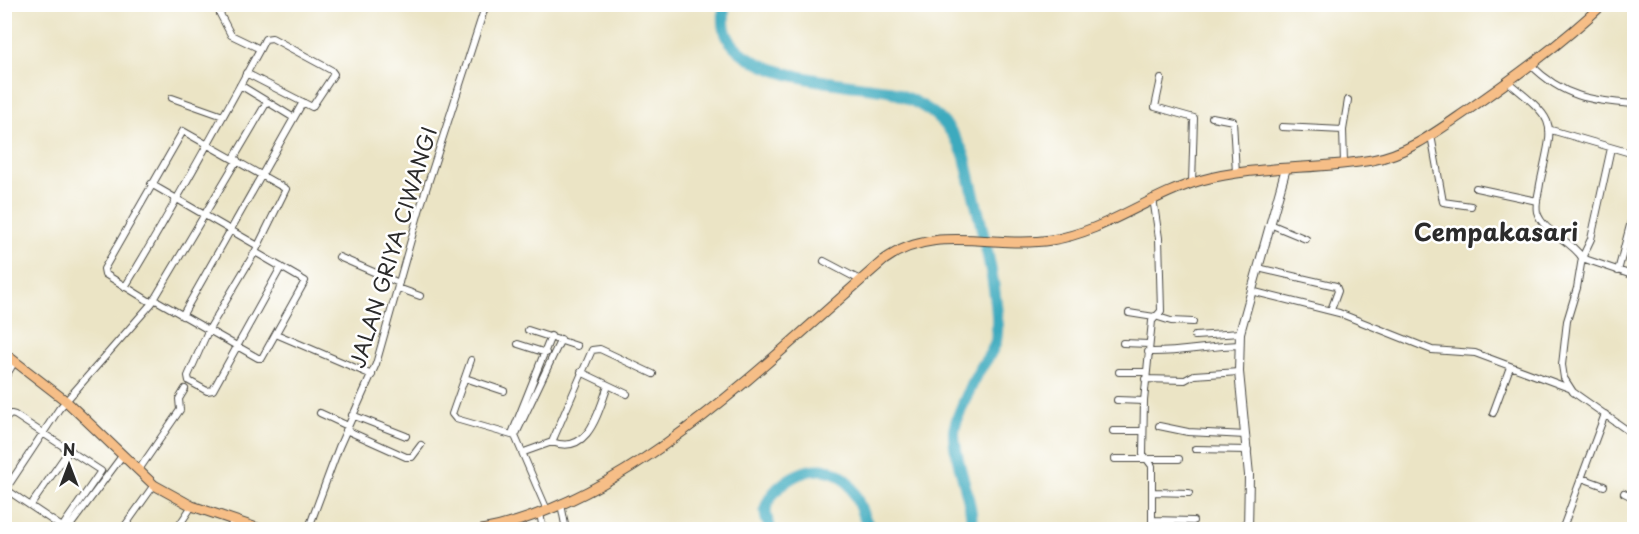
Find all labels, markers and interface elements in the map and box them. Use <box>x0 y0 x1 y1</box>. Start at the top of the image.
street label: JALAN GRIYA CIWANGI <box>340 122 444 372</box>
district label: Cempakasari <box>1414 213 1578 249</box>
north arrow <box>39 435 99 495</box>
text: N <box>63 437 75 461</box>

